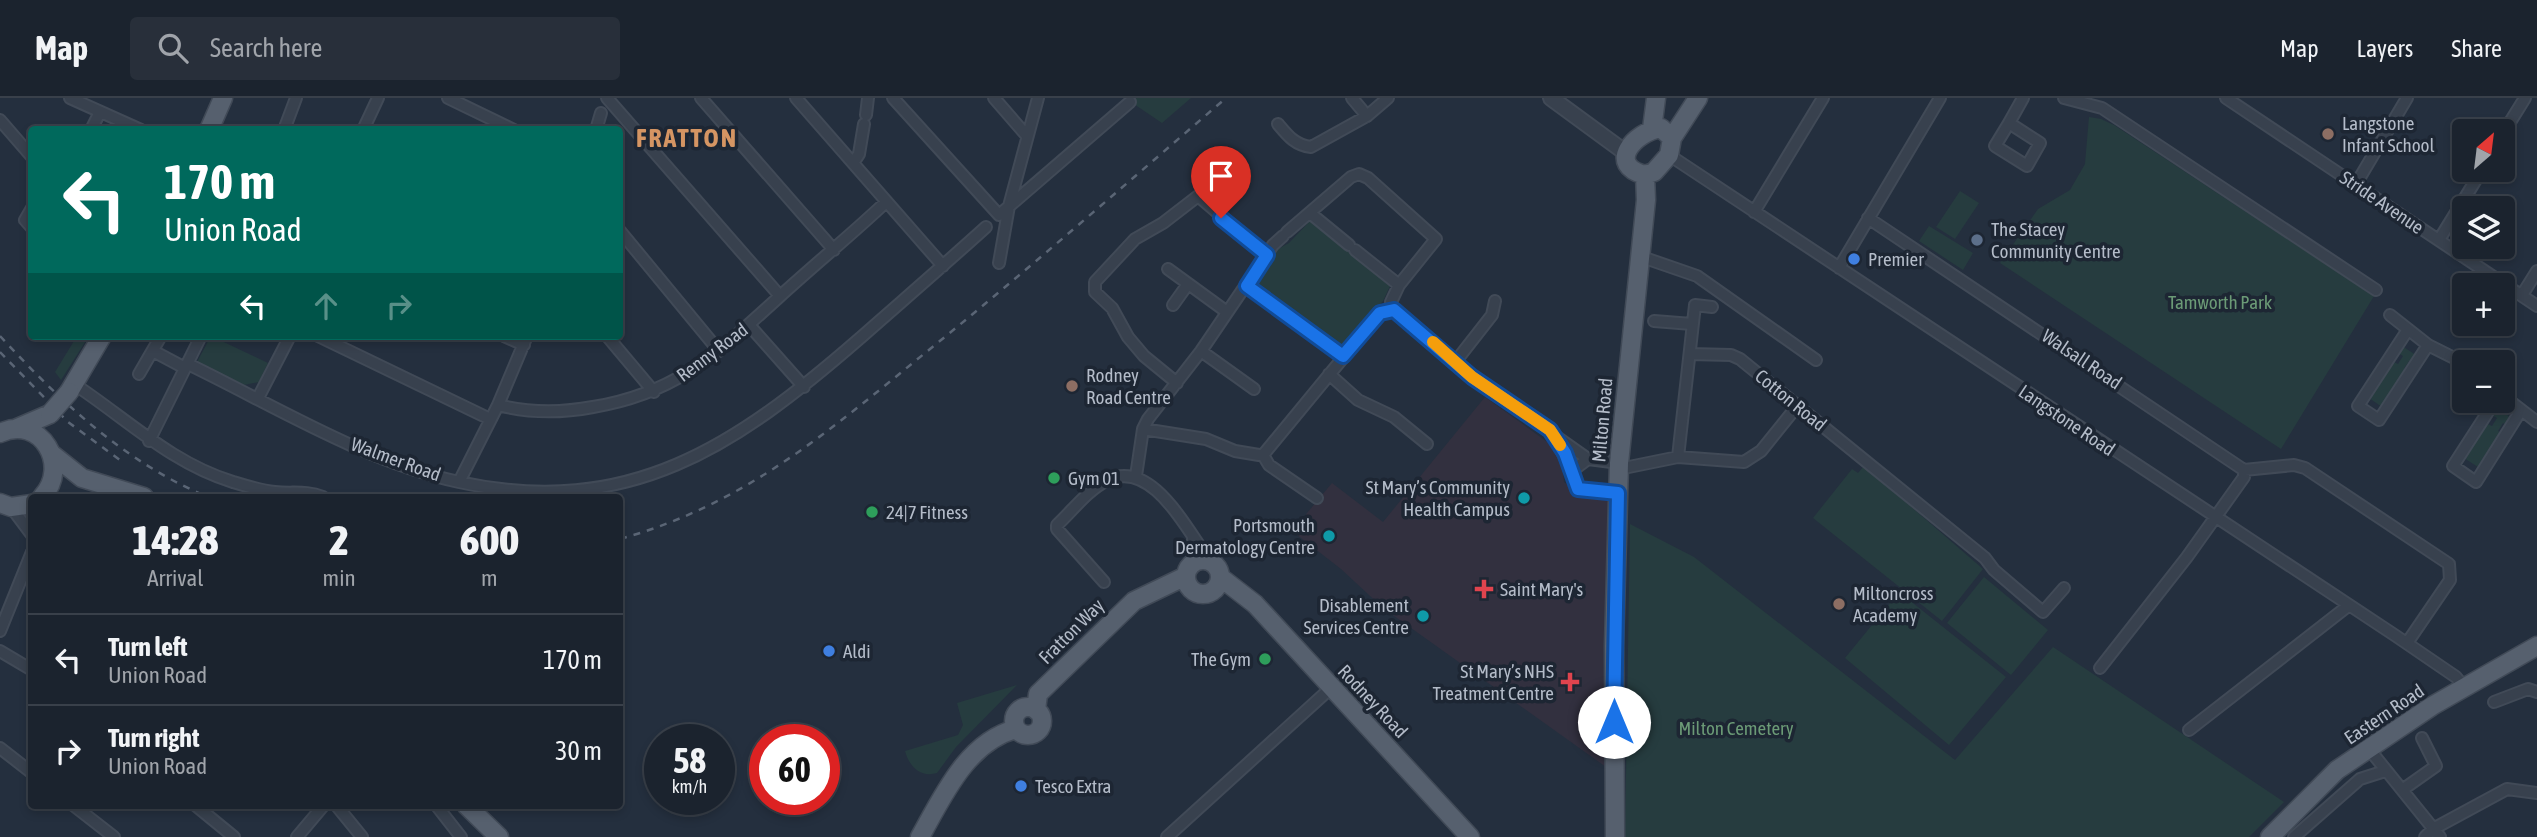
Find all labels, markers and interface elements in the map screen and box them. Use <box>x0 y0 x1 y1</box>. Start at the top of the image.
search box <box>130 17 620 80</box>
text: Map <box>35 29 88 67</box>
icon: search <box>154 29 192 67</box>
text: Search here <box>210 33 322 63</box>
text: Map <box>2280 35 2319 62</box>
text: Layers <box>2357 35 2413 62</box>
text: Share <box>2451 35 2502 62</box>
place label: Langstone Infant School <box>2342 112 2435 156</box>
north arrow <box>2452 119 2515 182</box>
map controls <box>2452 119 2515 413</box>
district label: FRATTON <box>636 123 738 153</box>
marker: Langstone Infant School <box>2320 126 2336 142</box>
pin <box>1191 146 1251 218</box>
text: 170 m <box>164 153 275 209</box>
icon: left <box>49 154 140 245</box>
icon: arrive <box>1202 157 1240 195</box>
street label: Stride Avenue <box>2336 166 2428 238</box>
button: layers <box>2452 196 2515 259</box>
text: Union Road <box>164 211 302 248</box>
place label: The Stacey Community Centre <box>1991 218 2121 262</box>
marker: The Stacey Community Centre <box>1969 232 1985 248</box>
place label: Premier <box>1868 248 1924 270</box>
marker: Premier <box>1846 251 1862 267</box>
button: + <box>2452 273 2515 336</box>
icon: left <box>234 287 272 325</box>
icon: ahead <box>307 287 345 325</box>
icon: right <box>380 287 418 325</box>
park label: Tamworth Park <box>2168 291 2273 313</box>
street label: Renny Road <box>672 318 752 386</box>
street label: Walsall Road <box>2038 324 2126 394</box>
button: − <box>2452 350 2515 413</box>
place label: Rodney Road Centre <box>1086 364 1171 408</box>
street label: Cotton Road <box>1751 365 1831 435</box>
street label: Milton Road <box>1587 377 1617 463</box>
marker: Rodney Road Centre <box>1064 378 1080 394</box>
street label: Langstone Road <box>2015 380 2119 460</box>
street label: Walmer Road <box>348 433 444 485</box>
place label: Gym 01 <box>1068 467 1120 489</box>
marker: Gym 01 <box>1046 470 1062 486</box>
place label: St Mary’s Community Health Campus <box>1366 476 1510 520</box>
marker: St Mary’s Community Health Campus <box>1516 490 1532 506</box>
place label: 24|7 Fitness <box>886 501 968 523</box>
marker: 24|7 Fitness <box>864 504 880 520</box>
place label: Portsmouth Dermatology Centre <box>1175 514 1315 558</box>
text: 14:28 <box>132 516 219 564</box>
text: 2 <box>329 516 349 564</box>
text: 600 <box>460 516 519 564</box>
marker: Portsmouth Dermatology Centre <box>1321 528 1337 544</box>
text: Arrival <box>147 565 203 591</box>
text: min <box>323 565 356 591</box>
text: m <box>481 565 498 591</box>
place label: Saint Mary's <box>1500 578 1584 600</box>
marker: Saint Mary's <box>1474 579 1494 599</box>
place label: Miltoncross Academy <box>1853 582 1934 626</box>
street label: Fratton Way <box>1034 594 1108 668</box>
place label: Disablement Services Centre <box>1304 594 1409 638</box>
marker: Miltoncross Academy <box>1831 596 1847 612</box>
marker: Disablement Services Centre <box>1415 608 1431 624</box>
text: Turn left <box>108 632 188 662</box>
place label: Aldi <box>843 640 871 662</box>
icon: left <box>49 641 87 679</box>
marker: Aldi <box>821 643 837 659</box>
text: 170 m <box>543 645 602 675</box>
place label: The Gym <box>1191 648 1251 670</box>
marker: The Gym <box>1257 651 1273 667</box>
street label: Rodney Road <box>1334 660 1412 742</box>
place label: St Mary’s NHS Treatment Centre <box>1433 660 1554 704</box>
text: Union Road <box>108 662 207 688</box>
marker: St Mary’s NHS Treatment Centre <box>1560 672 1580 692</box>
street label: Eastern Road <box>2340 679 2428 749</box>
position arrow <box>1577 685 1651 759</box>
park label: Milton Cemetery <box>1679 717 1794 739</box>
text: Turn right <box>108 723 199 753</box>
speed limit sign: 60 <box>749 724 840 815</box>
icon: right <box>49 732 87 770</box>
text: 30 m <box>555 736 602 766</box>
text: 58 <box>673 740 706 780</box>
text: Union Road <box>108 753 207 779</box>
place label: Tesco Extra <box>1035 775 1111 797</box>
text: km/h <box>672 776 707 797</box>
marker: Tesco Extra <box>1013 778 1029 794</box>

